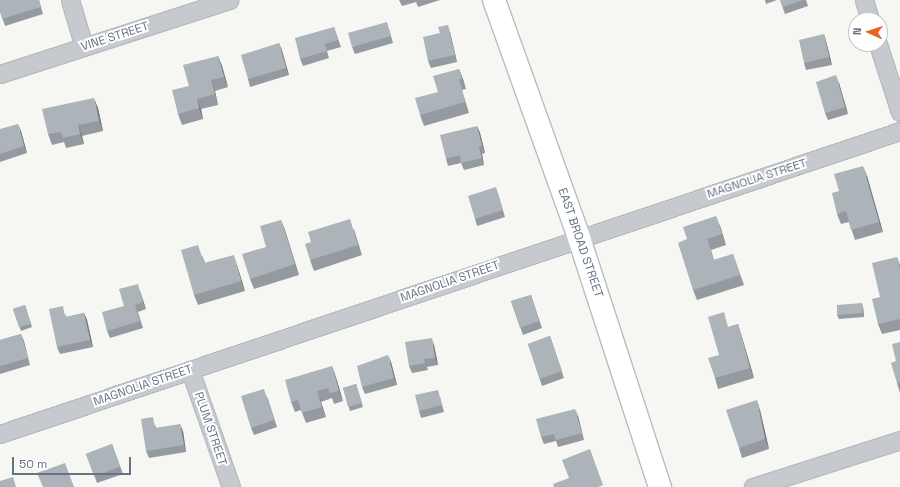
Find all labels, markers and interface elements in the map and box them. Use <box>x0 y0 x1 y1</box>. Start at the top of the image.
north arrow <box>848 12 888 52</box>
street label: VINE STREET <box>79 19 151 55</box>
text: N <box>850 27 864 35</box>
street label: MAGNOLIA STREET <box>705 156 809 202</box>
street label: EAST BROAD STREET <box>554 186 606 300</box>
street label: MAGNOLIA STREET <box>398 258 502 306</box>
street label: MAGNOLIA STREET <box>91 362 195 410</box>
street label: PLUM STREET <box>191 390 229 468</box>
scale bar <box>14 449 133 475</box>
text: 50 m <box>19 456 47 472</box>

